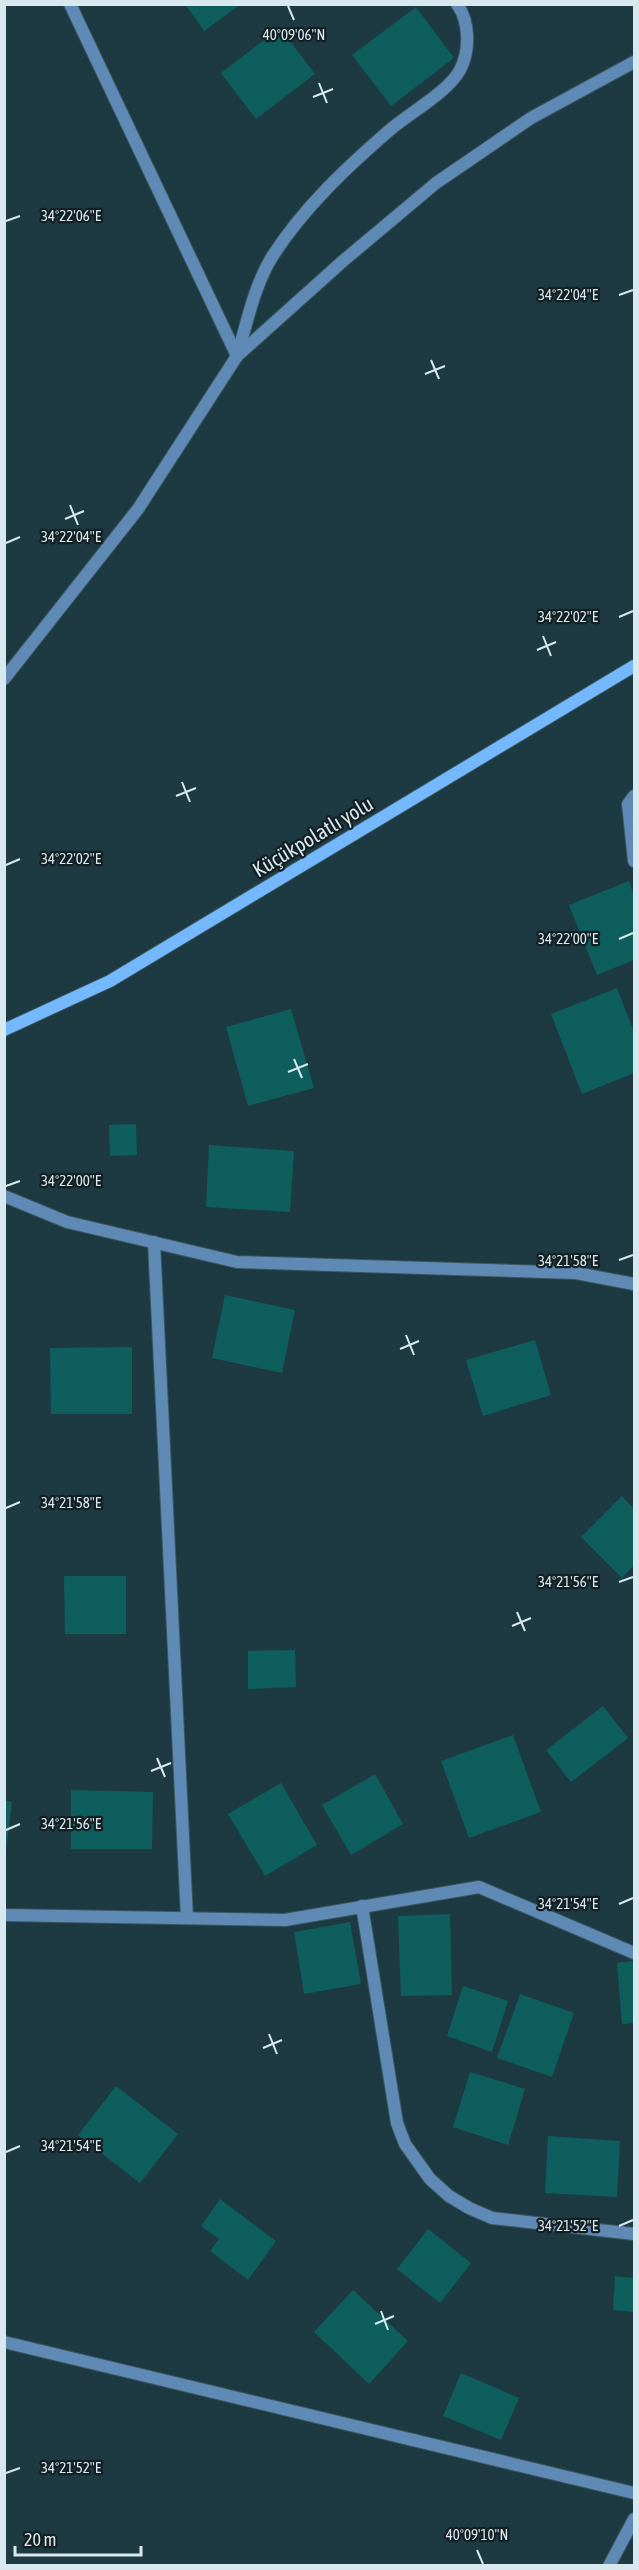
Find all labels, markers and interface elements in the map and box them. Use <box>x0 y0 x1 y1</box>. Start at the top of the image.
text: 40°09'06"N <box>263 26 325 43</box>
text: 34°22'06"E <box>41 207 102 224</box>
text: 34°22'04"E <box>538 286 599 303</box>
text: 34°22'04"E <box>41 528 102 545</box>
text: 34°22'02"E <box>538 608 599 625</box>
street label: Küçükpolatlı yolu <box>248 791 377 881</box>
text: 34°22'02"E <box>41 850 102 867</box>
text: 34°22'00"E <box>538 930 599 947</box>
text: 34°22'00"E <box>41 1172 102 1189</box>
text: 34°21'58"E <box>538 1252 599 1269</box>
text: 34°21'58"E <box>41 1494 102 1511</box>
text: 34°21'56"E <box>538 1573 599 1590</box>
text: 34°21'56"E <box>41 1815 102 1832</box>
text: 34°21'54"E <box>538 1895 599 1912</box>
text: 34°21'54"E <box>41 2137 102 2154</box>
text: 34°21'52"E <box>538 2217 599 2234</box>
text: 34°21'52"E <box>41 2459 102 2476</box>
scale bar <box>15 2519 141 2557</box>
text: 40°09'10"N <box>446 2526 508 2543</box>
text: 20 m <box>24 2529 56 2550</box>

